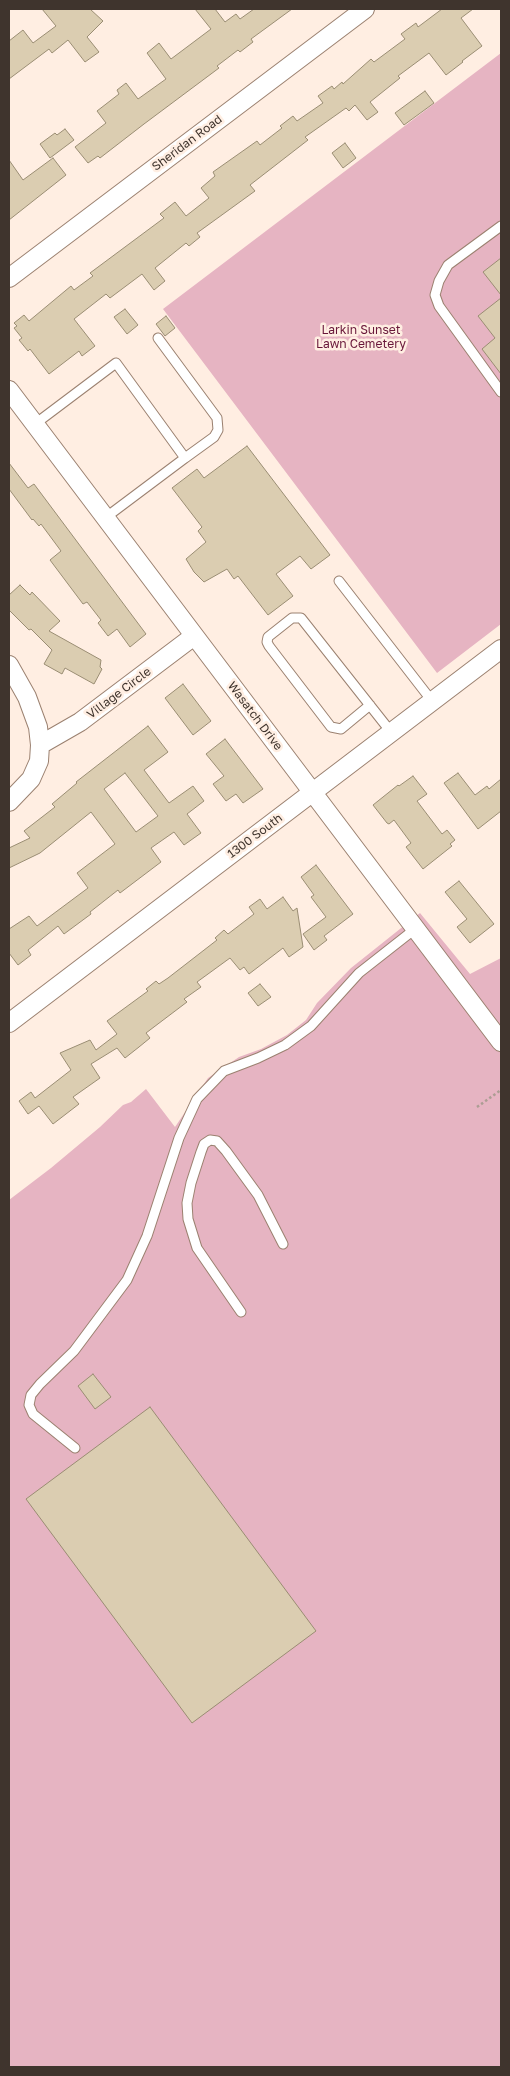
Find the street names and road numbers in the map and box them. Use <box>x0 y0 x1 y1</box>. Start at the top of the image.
street label: Sheridan Road <box>149 112 225 174</box>
street label: Village Circle <box>84 664 154 722</box>
street label: Wasatch Drive <box>224 679 286 753</box>
street label: 1300 South <box>225 811 285 861</box>

